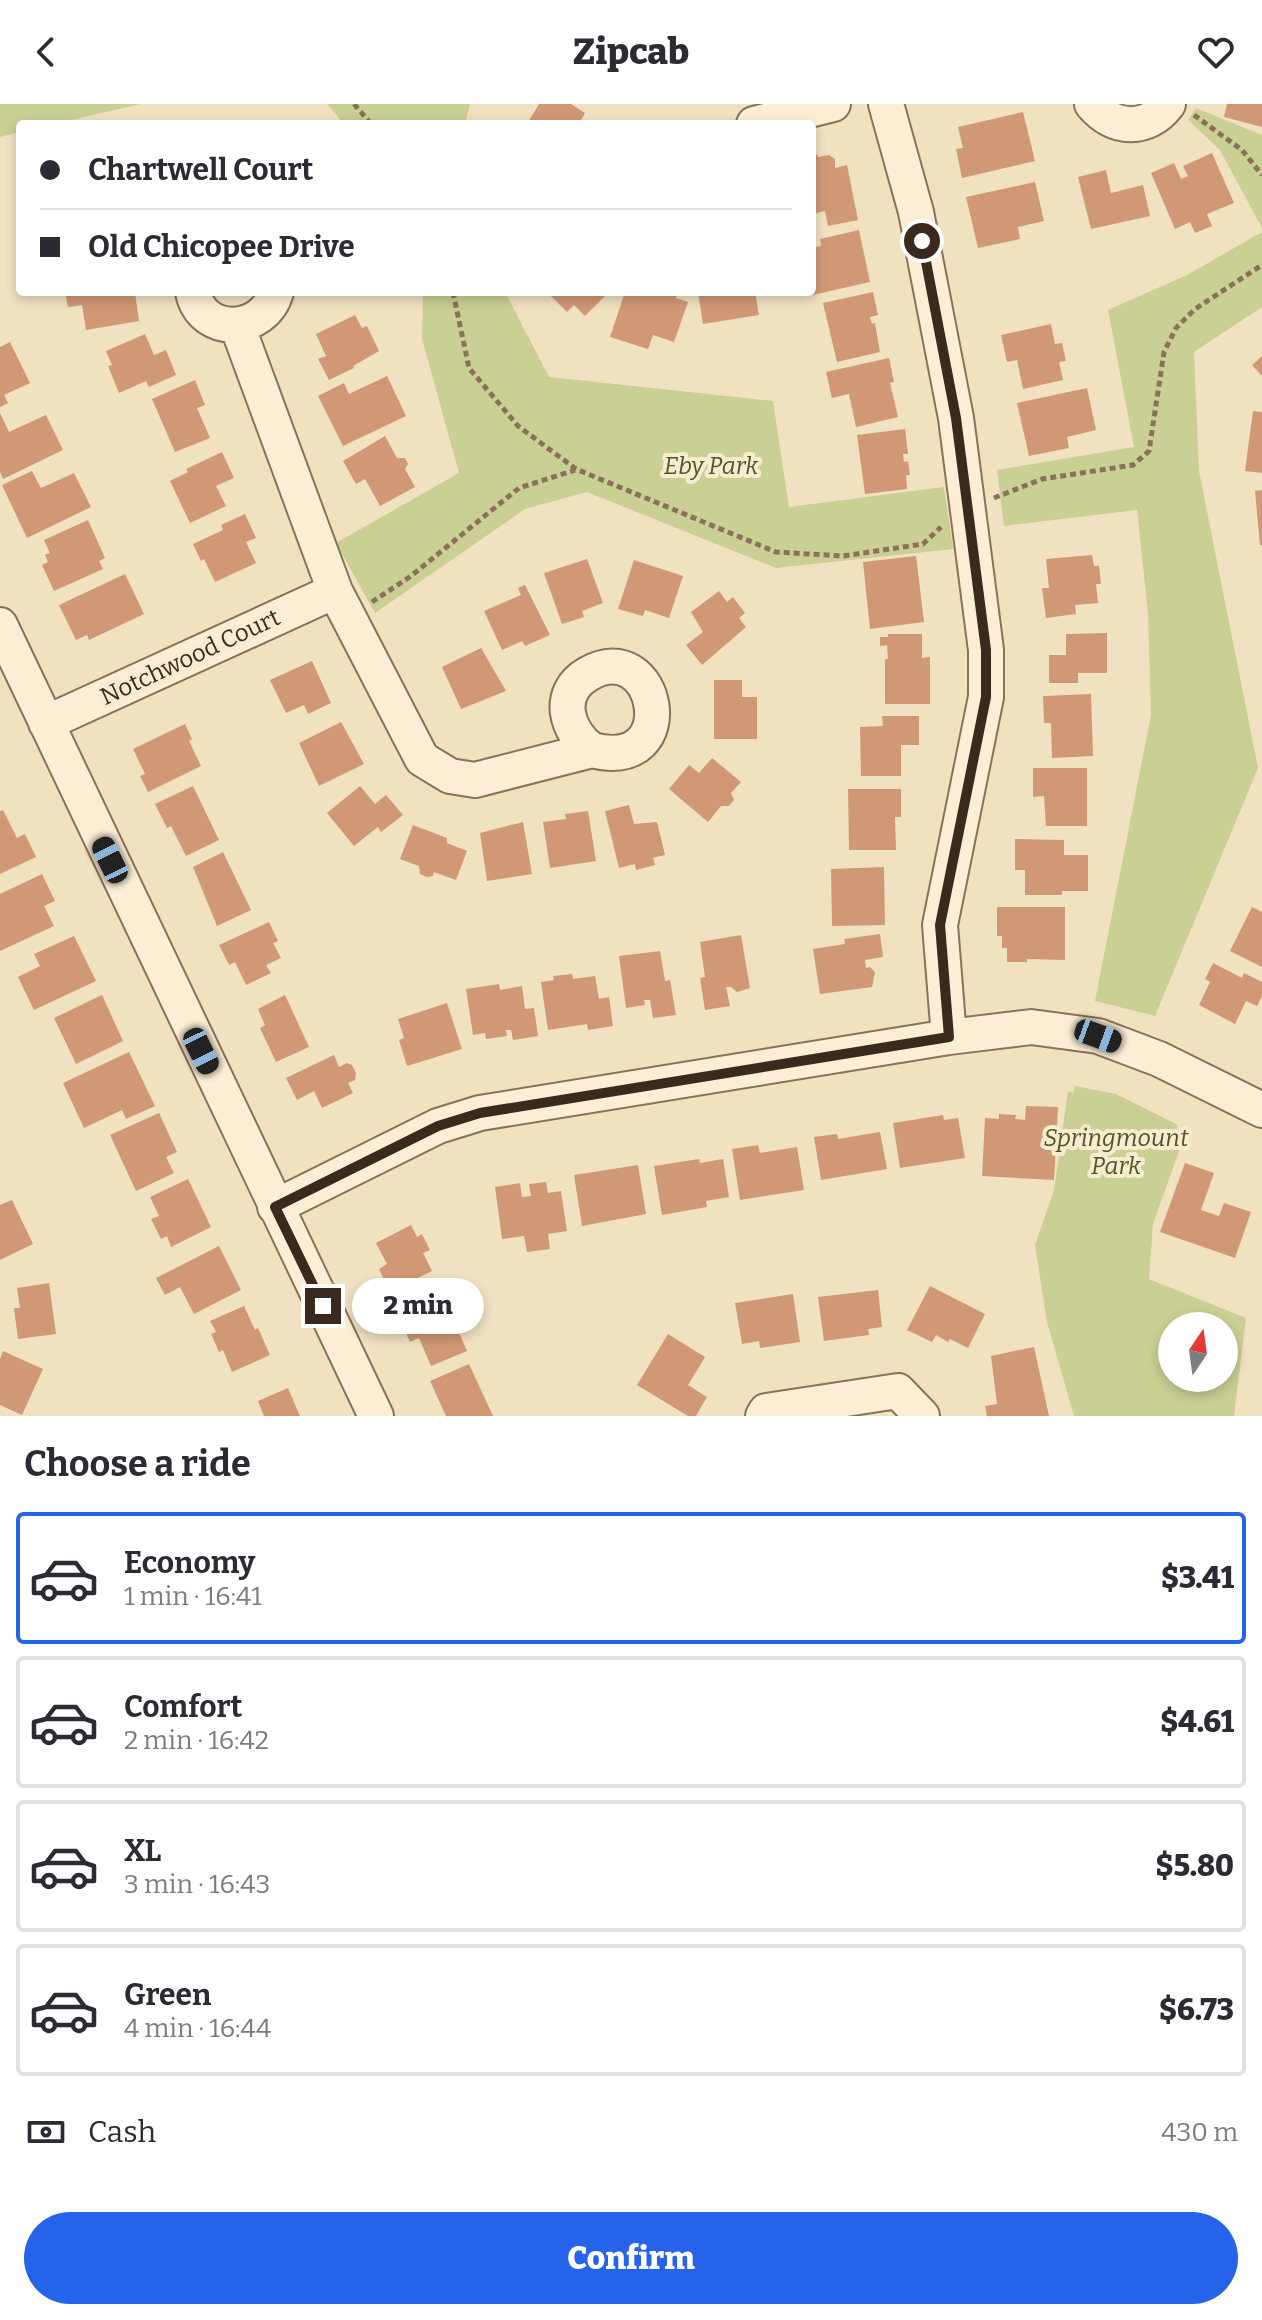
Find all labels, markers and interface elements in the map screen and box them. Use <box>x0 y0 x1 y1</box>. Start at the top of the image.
icon: back <box>24 30 68 74</box>
text: Zipcab <box>573 30 689 74</box>
icon: heart <box>1194 30 1238 74</box>
text: Chartwell Court <box>88 152 313 188</box>
route start <box>904 223 940 259</box>
text: Old Chicopee Drive <box>88 229 355 265</box>
park label: Eby Park <box>664 452 759 480</box>
street label: Notchwood Court <box>96 603 285 711</box>
car <box>89 833 131 887</box>
car <box>1071 1017 1125 1055</box>
car <box>180 1024 222 1078</box>
park label: Springmount Park <box>1044 1124 1189 1180</box>
callout: 2 min <box>351 1278 483 1334</box>
route end <box>305 1288 341 1324</box>
text: 2 min <box>383 1290 453 1321</box>
north arrow <box>1158 1312 1238 1392</box>
map controls <box>1158 1312 1238 1392</box>
text: Choose a ride <box>24 1442 251 1486</box>
icon: car <box>28 1542 100 1614</box>
text: Economy <box>124 1545 255 1581</box>
text: $3.41 <box>1161 1560 1234 1596</box>
text: 1 min · 16:41 <box>124 1581 262 1612</box>
icon: car <box>28 1686 100 1758</box>
text: Comfort <box>124 1689 242 1725</box>
text: $4.61 <box>1160 1704 1234 1740</box>
text: 2 min · 16:42 <box>124 1725 269 1756</box>
icon: car <box>28 1830 100 1902</box>
text: XL <box>124 1833 161 1869</box>
text: $5.80 <box>1156 1848 1234 1884</box>
text: 3 min · 16:43 <box>124 1869 270 1900</box>
icon: car <box>28 1974 100 2046</box>
text: Green <box>124 1977 211 2013</box>
text: $6.73 <box>1159 1992 1234 2028</box>
text: 4 min · 16:44 <box>124 2013 271 2044</box>
icon: cash <box>24 2110 68 2154</box>
text: Cash <box>88 2114 156 2150</box>
text: 430 m <box>1161 2117 1238 2148</box>
button: Confirm <box>24 2212 1238 2304</box>

